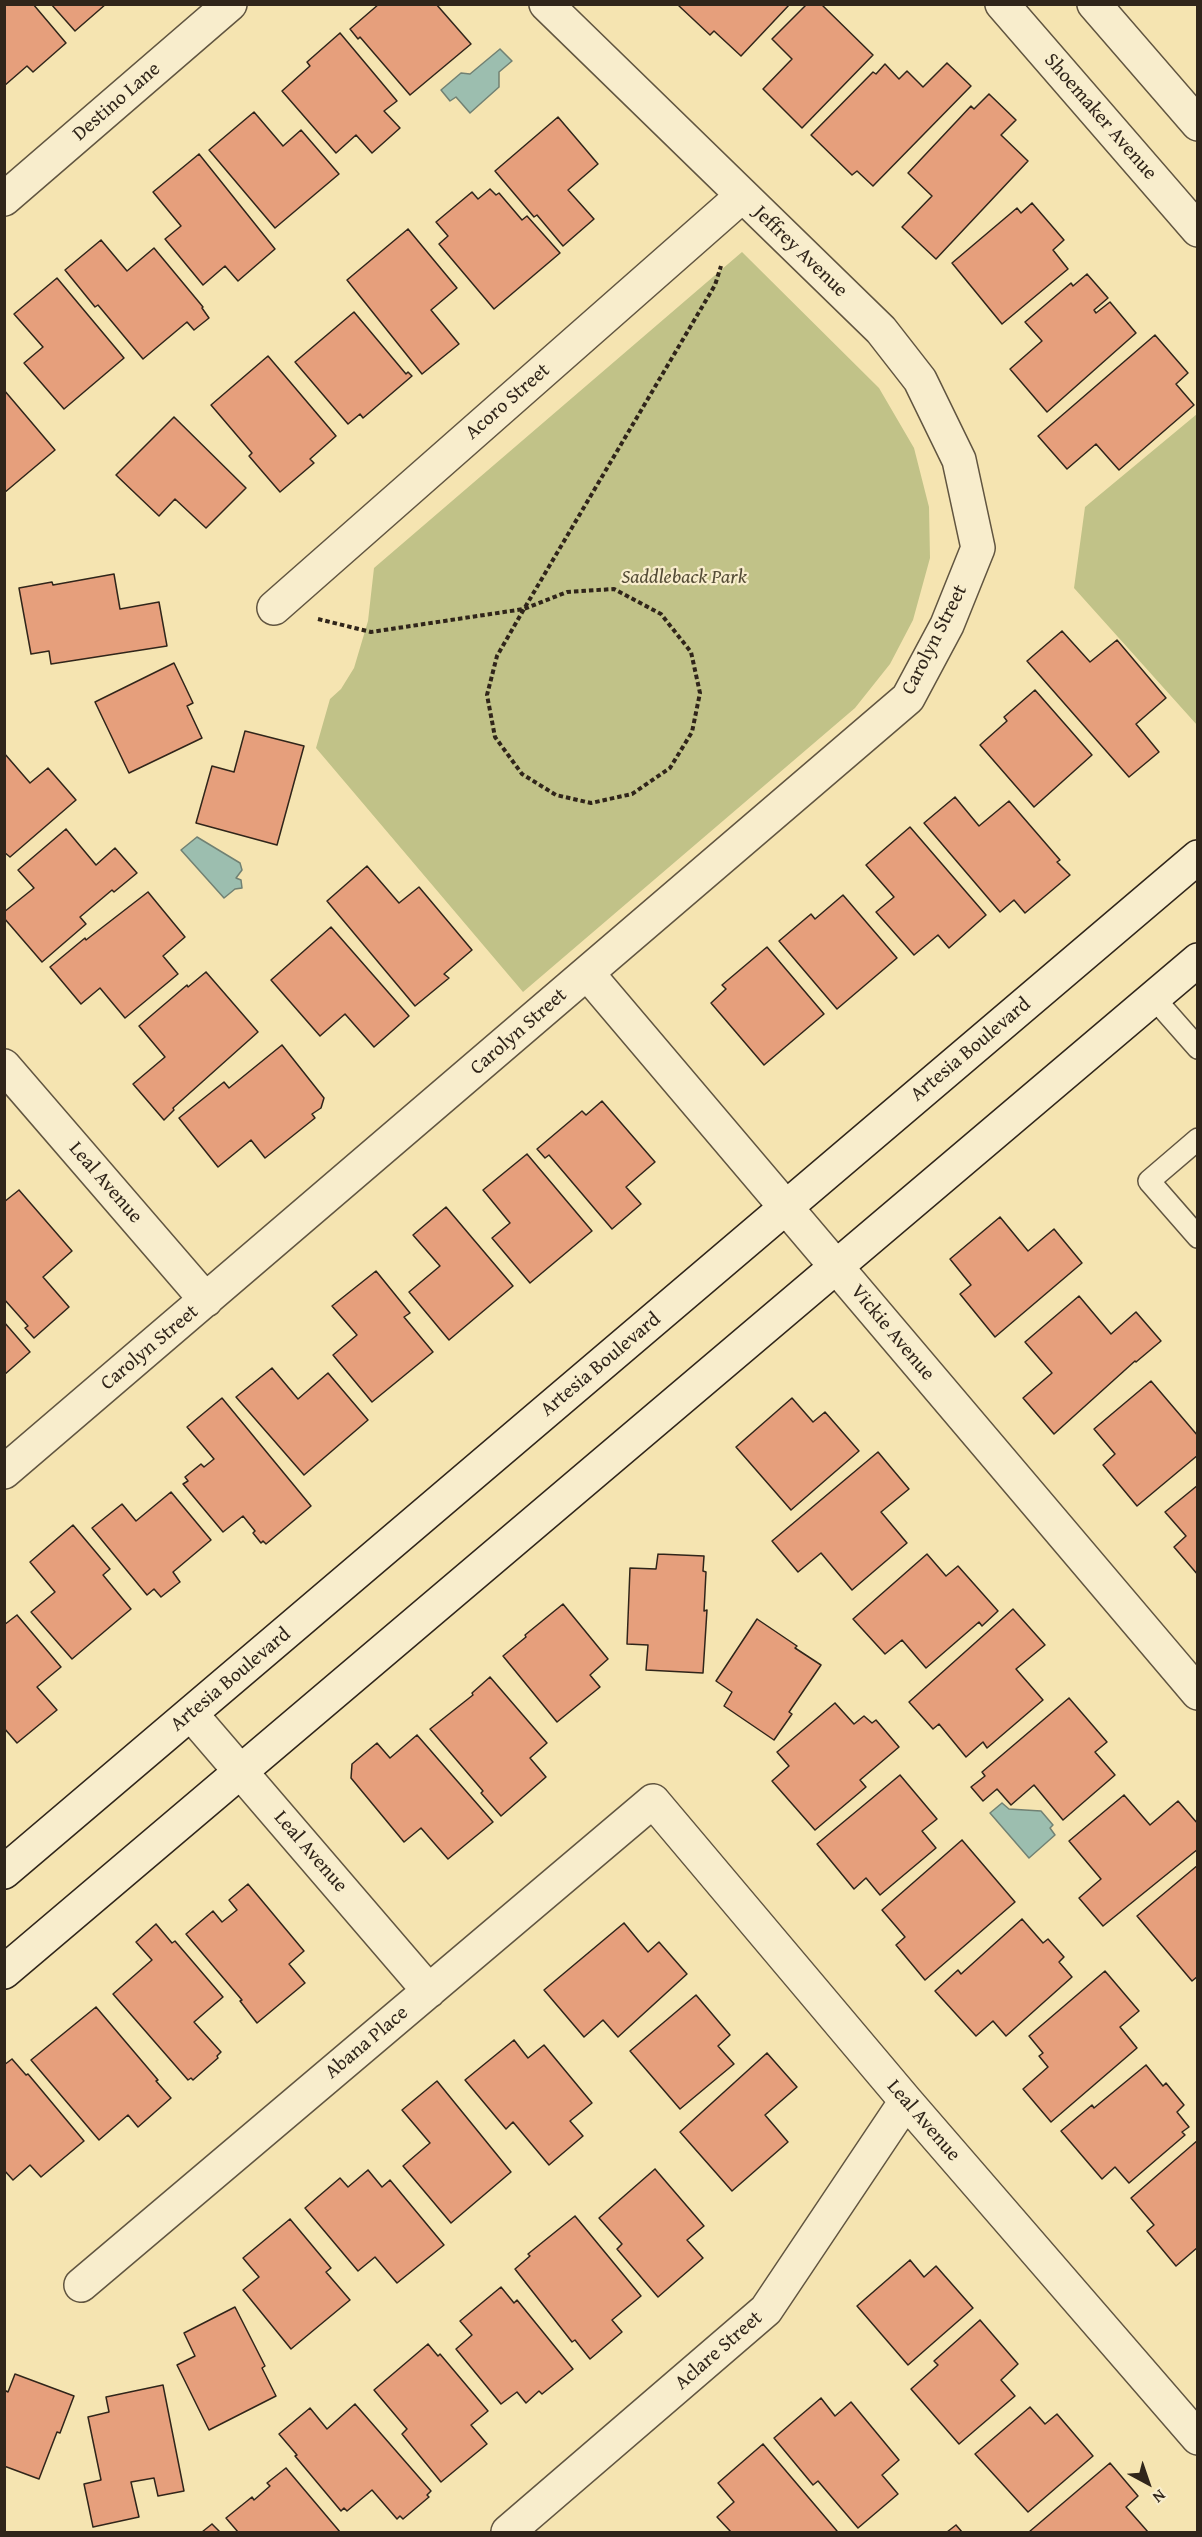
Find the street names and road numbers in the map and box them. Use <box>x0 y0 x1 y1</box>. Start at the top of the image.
street label: Shoemaker Avenue <box>1039 49 1161 185</box>
street label: Destino Lane <box>68 58 166 146</box>
street label: Jeffrey Avenue <box>748 201 852 303</box>
street label: Acoro Street <box>461 359 555 445</box>
street label: Carolyn Street <box>897 581 973 699</box>
street label: Carolyn Street <box>466 983 572 1081</box>
street label: Artesia Boulevard <box>906 993 1036 1107</box>
street label: Leal Avenue <box>63 1137 147 1229</box>
street label: Vickie Avenue <box>845 1280 939 1386</box>
street label: Carolyn Street <box>96 1300 204 1396</box>
street label: Artesia Boulevard <box>536 1308 666 1422</box>
street label: Artesia Boulevard <box>166 1623 296 1737</box>
street label: Leal Avenue <box>268 1806 352 1898</box>
street label: Abana Place <box>321 2001 413 2085</box>
street label: Leal Avenue <box>881 2075 965 2167</box>
street label: Aclare Street <box>670 2306 768 2396</box>

